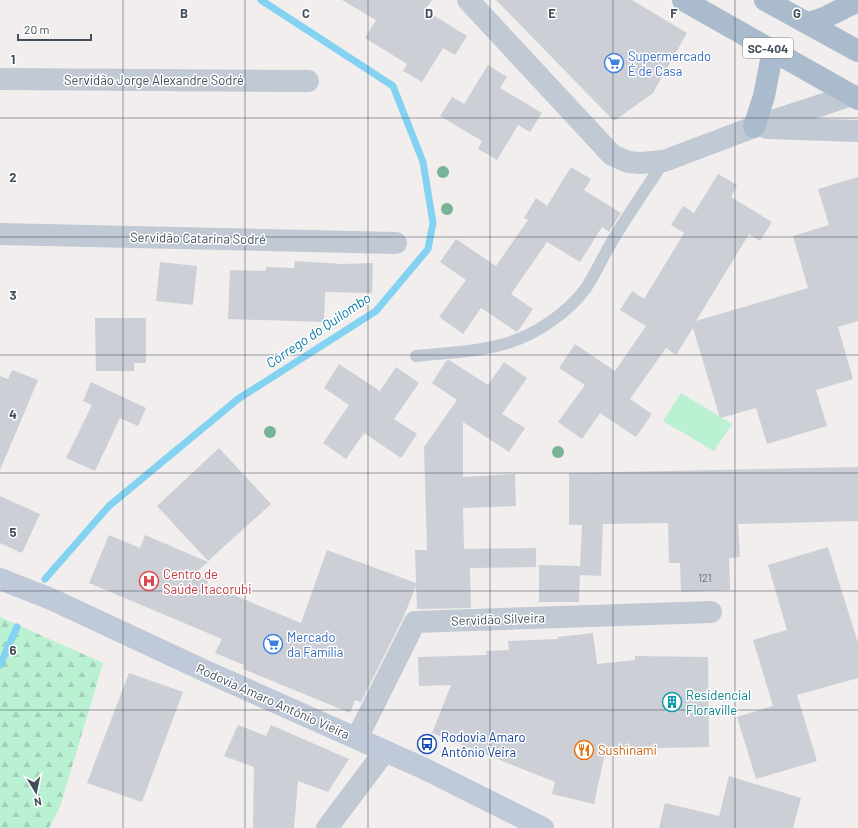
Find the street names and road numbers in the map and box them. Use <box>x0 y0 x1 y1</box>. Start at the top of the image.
road number: SC-404 <box>743 38 793 58</box>
street label: Servidão Jorge Alexandre Sodré <box>64 72 244 88</box>
street label: Servidão Catarina Sodré <box>130 229 266 247</box>
street label: Servidão Silveira <box>451 609 545 629</box>
street label: Rodovia Amaro Antônio Vieira <box>194 660 352 742</box>

